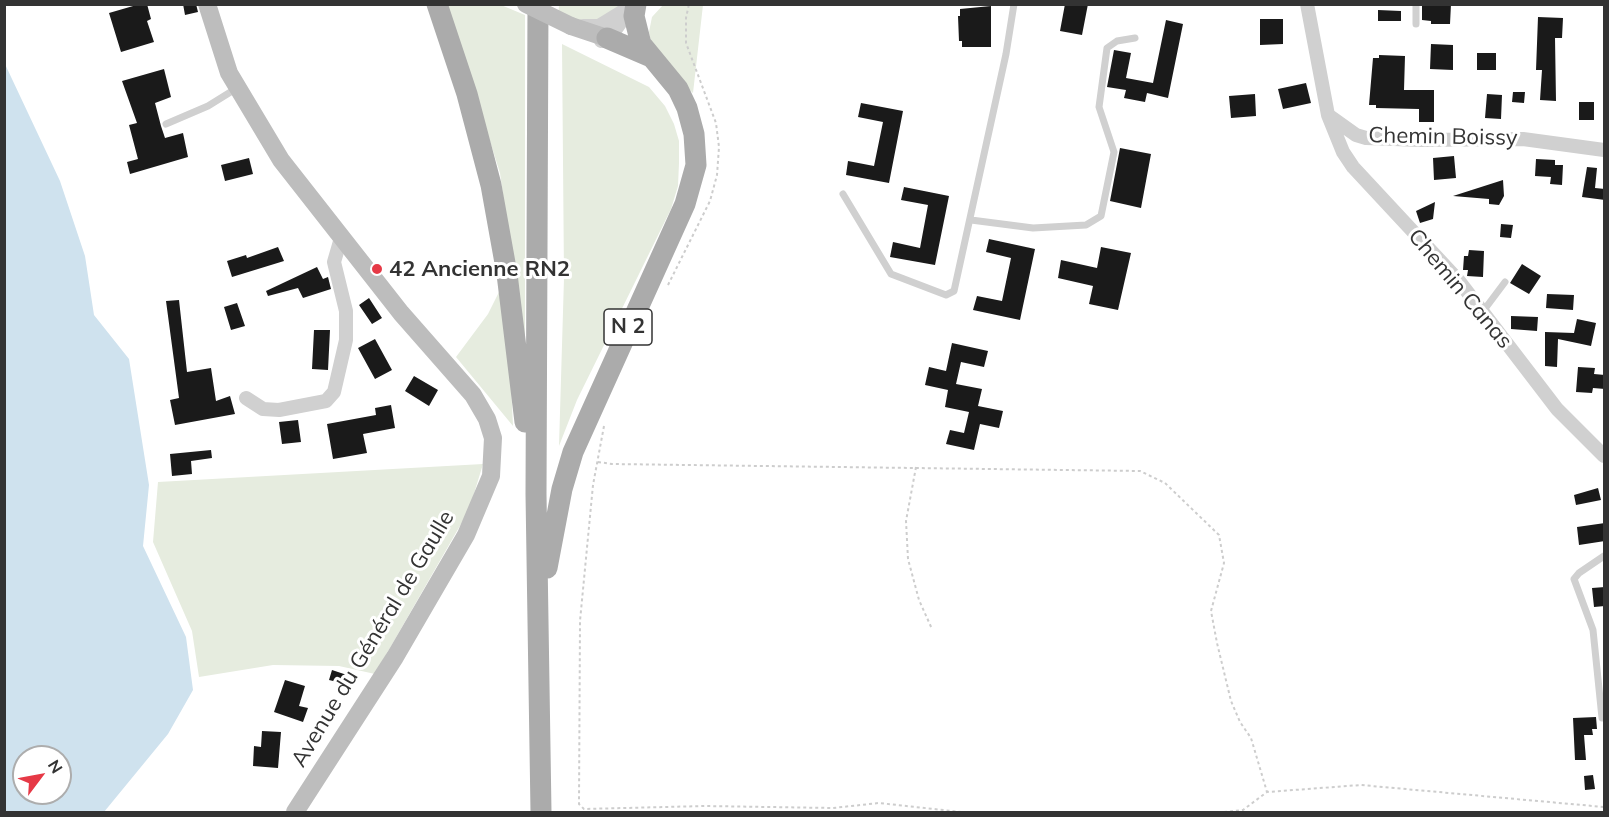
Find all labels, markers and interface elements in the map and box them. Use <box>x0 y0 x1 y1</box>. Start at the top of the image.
street label: Chemin Boissy <box>1368 123 1518 151</box>
street label: Chemin Canas <box>1402 224 1518 354</box>
place label: 42 Ancienne RN2 <box>389 256 570 282</box>
marker: 42 Ancienne RN2 <box>370 262 384 276</box>
road number: N 2 <box>604 309 652 345</box>
street label: Avenue du Général de Gaulle <box>286 506 460 772</box>
north arrow <box>12 745 72 805</box>
text: N <box>44 756 67 777</box>

